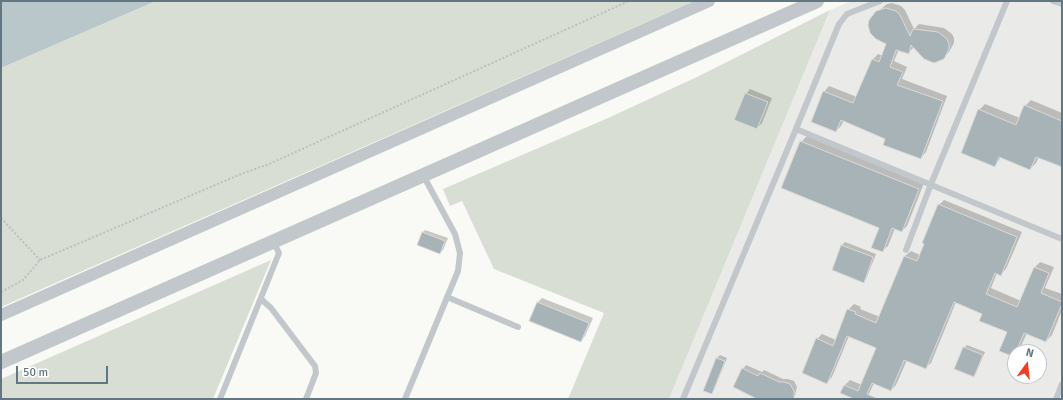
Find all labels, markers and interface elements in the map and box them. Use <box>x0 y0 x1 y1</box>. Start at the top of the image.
north arrow <box>1007 344 1047 384</box>
text: N <box>1025 346 1035 360</box>
scale bar <box>18 358 110 384</box>
text: 50 m <box>23 365 48 380</box>

